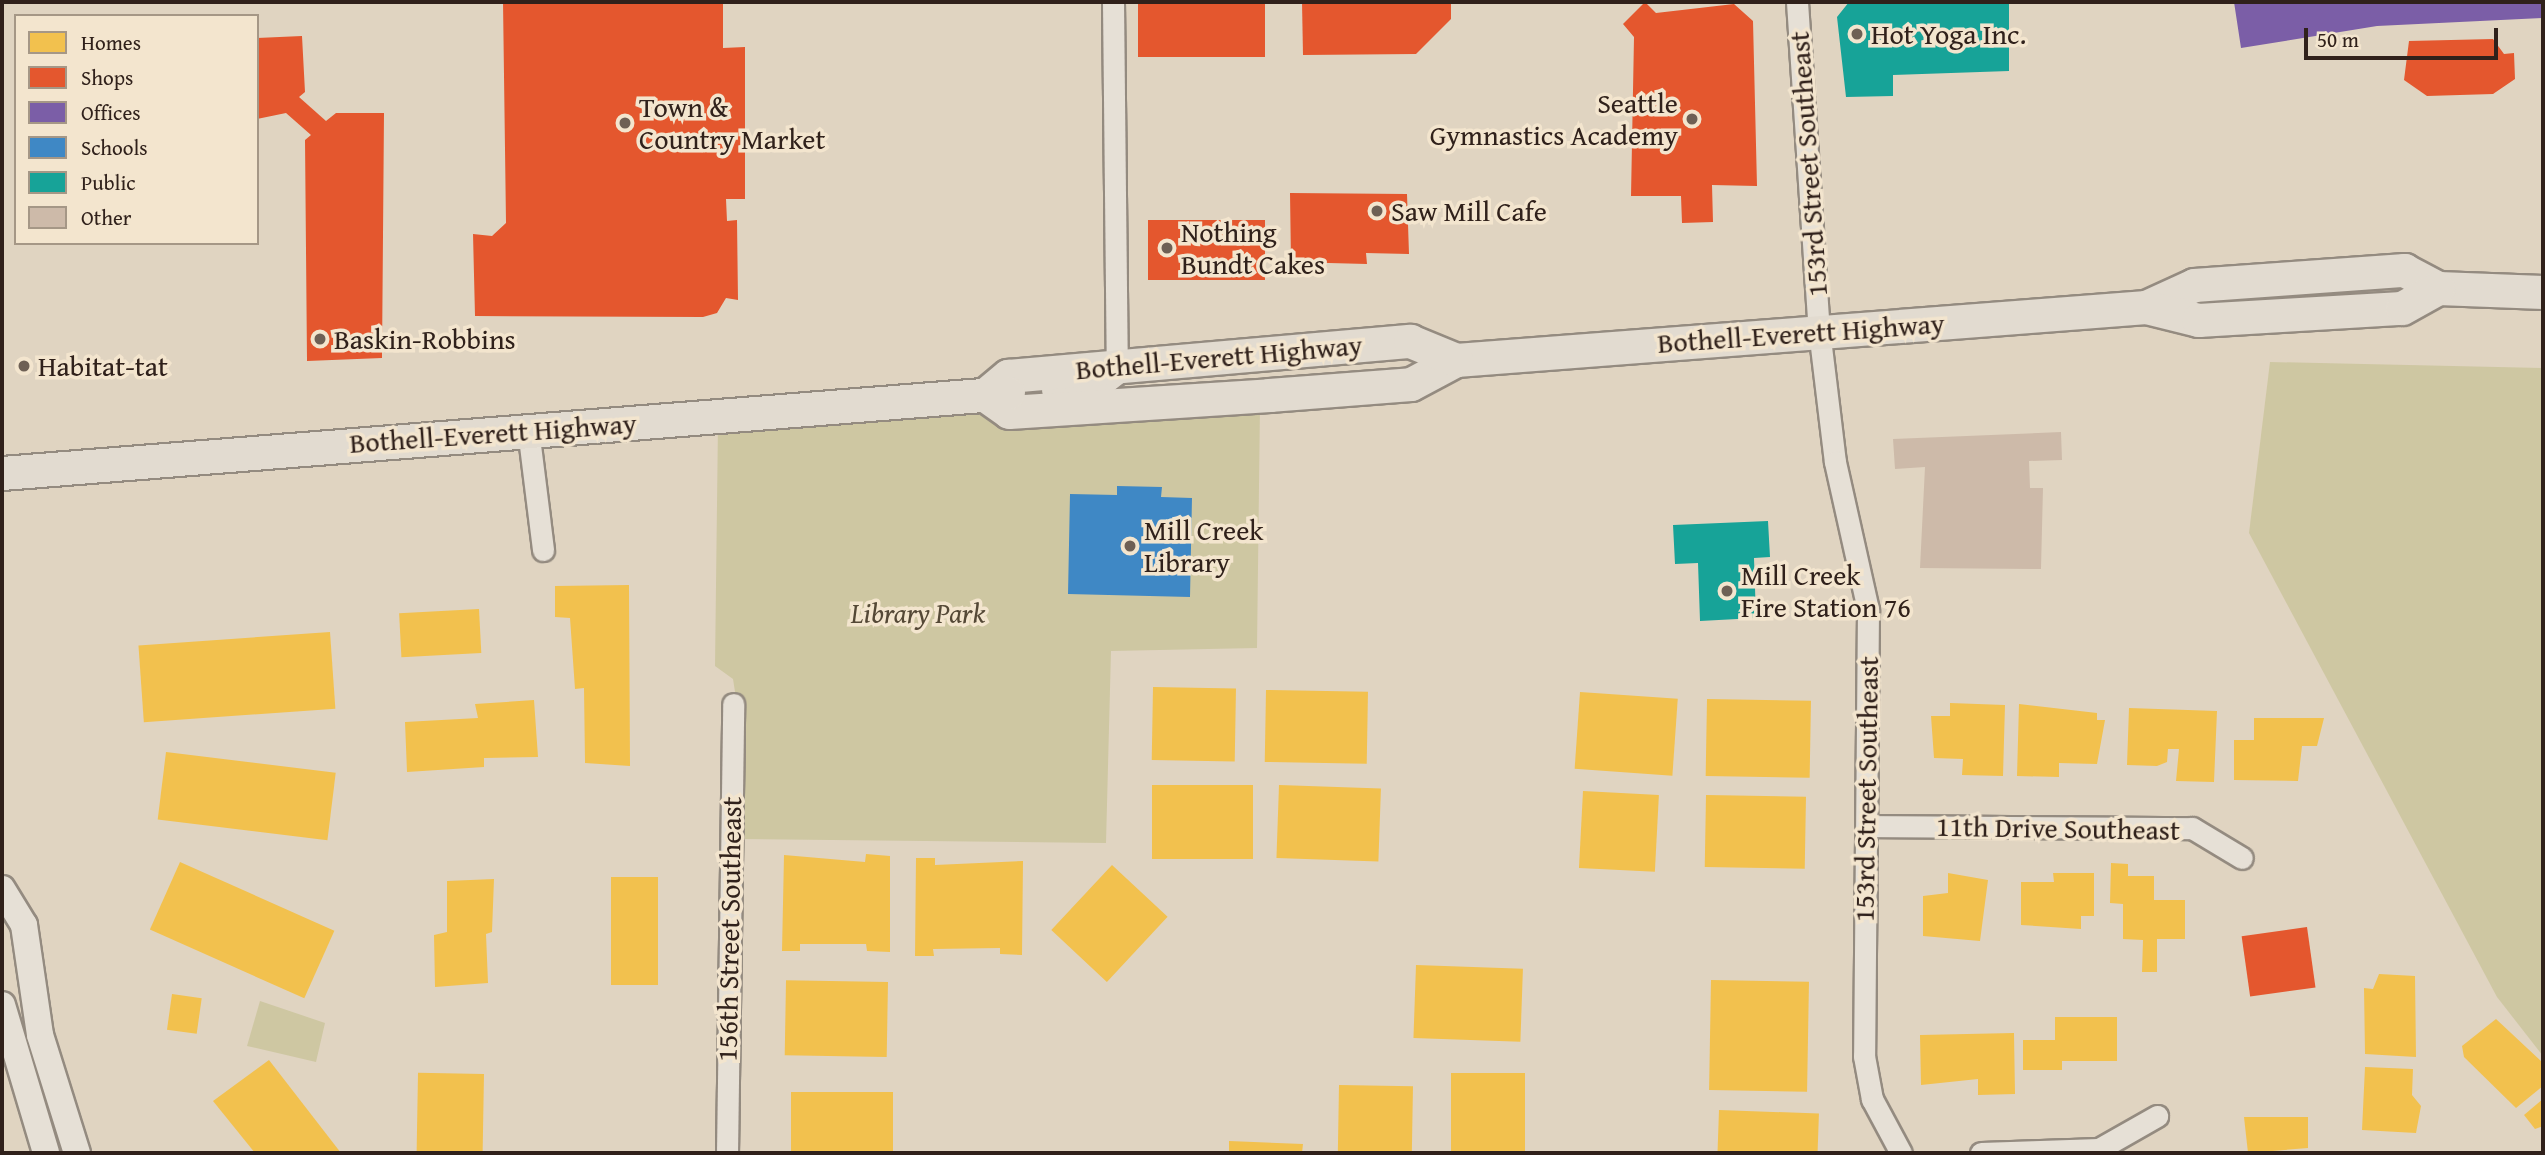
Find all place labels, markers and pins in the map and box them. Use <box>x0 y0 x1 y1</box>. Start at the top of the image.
place label: Hot Yoga Inc. <box>1871 17 2026 51</box>
marker: Hot Yoga Inc. <box>1849 26 1865 42</box>
place label: Seattle Gymnastics Academy <box>1430 86 1678 152</box>
place label: Town & Country Market <box>639 90 825 156</box>
marker: Seattle Gymnastics Academy <box>1684 111 1700 127</box>
marker: Town & Country Market <box>617 115 633 131</box>
place label: Saw Mill Cafe <box>1391 194 1547 228</box>
marker: Saw Mill Cafe <box>1369 203 1385 219</box>
place label: Nothing Bundt Cakes <box>1181 215 1325 281</box>
marker: Nothing Bundt Cakes <box>1159 240 1175 256</box>
place label: Baskin-Robbins <box>334 322 516 356</box>
marker: Baskin-Robbins <box>312 331 328 347</box>
place label: Habitat-tat <box>38 349 168 383</box>
marker: Habitat-tat <box>16 358 32 374</box>
place label: Mill Creek Library <box>1144 513 1264 579</box>
marker: Mill Creek Library <box>1122 538 1138 554</box>
place label: Mill Creek Fire Station 76 <box>1741 558 1911 624</box>
marker: Mill Creek Fire Station 76 <box>1719 583 1735 599</box>

